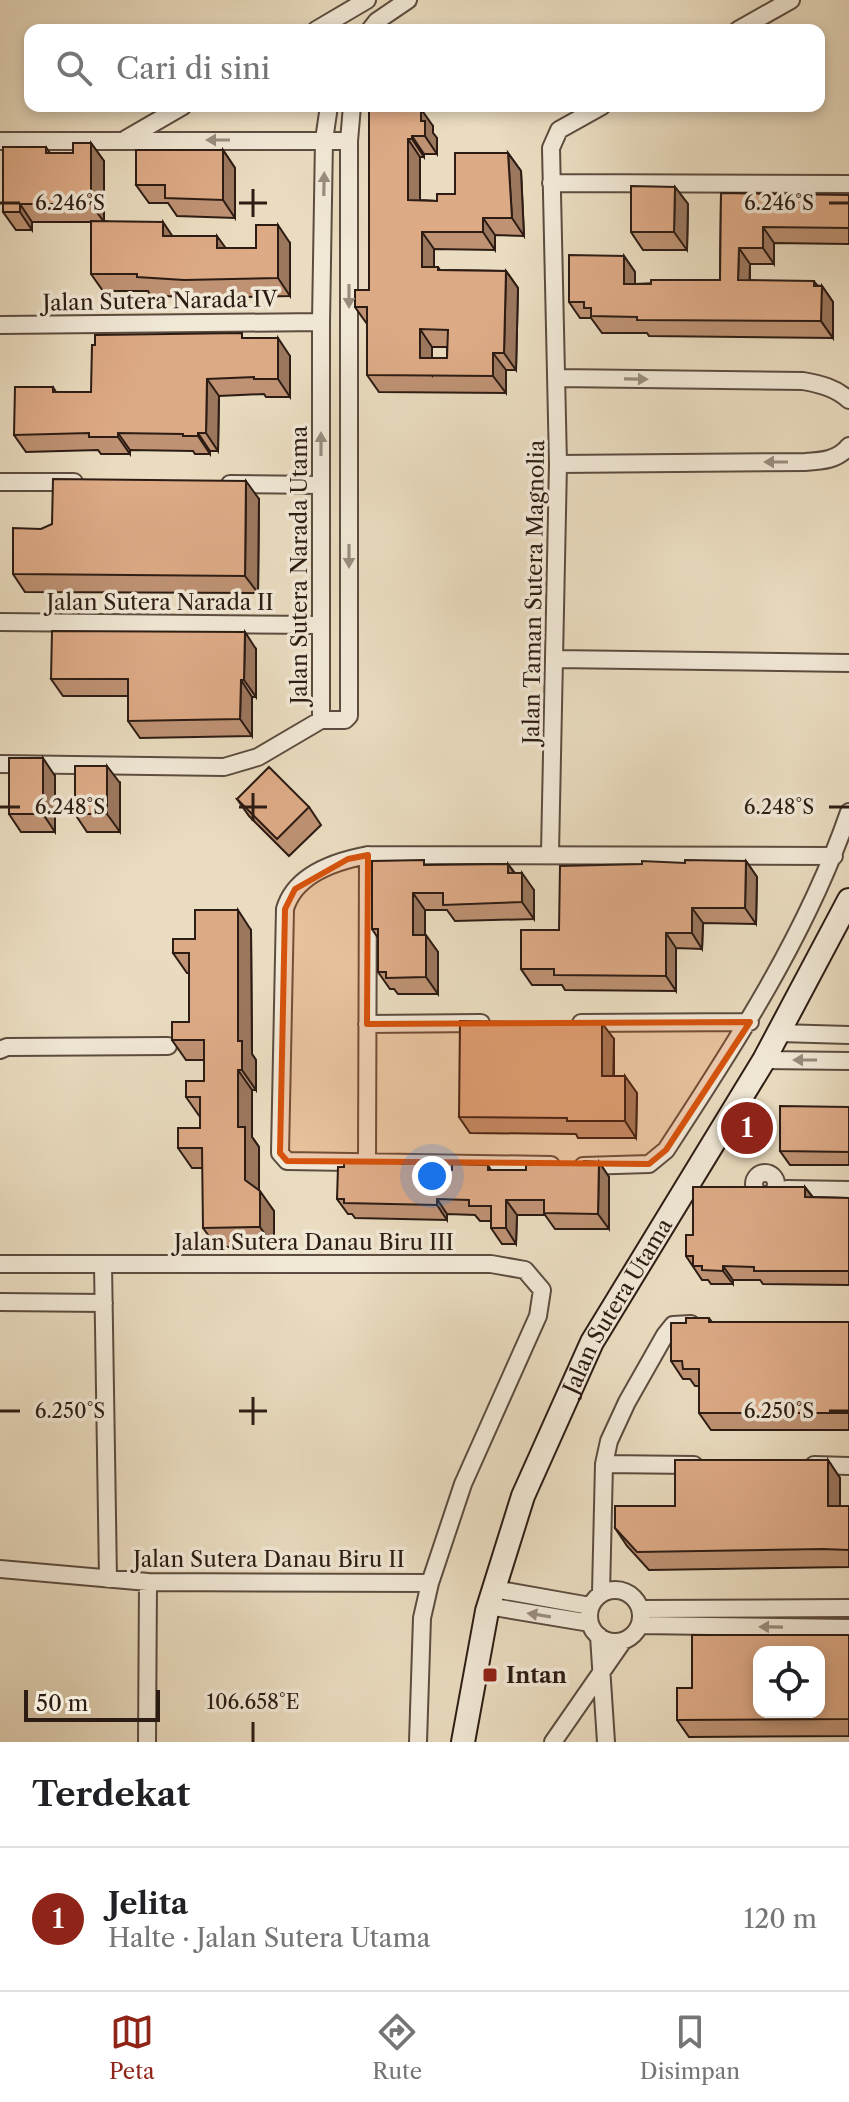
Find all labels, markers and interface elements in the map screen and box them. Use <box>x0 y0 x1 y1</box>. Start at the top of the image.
search box <box>24 24 825 112</box>
icon: search <box>52 46 96 90</box>
text: Cari di sini <box>116 50 270 87</box>
one-way arrow <box>205 134 230 146</box>
one-way arrow <box>317 171 330 196</box>
text: 6.246°S <box>35 191 105 215</box>
text: 6.246°S <box>744 191 814 215</box>
one-way arrow <box>343 284 355 309</box>
street label: Jalan Sutera Narada IV <box>39 285 279 317</box>
one-way arrow <box>624 373 649 385</box>
street label: Jalan Sutera Narada Utama <box>286 425 313 707</box>
one-way arrow <box>315 431 327 456</box>
street label: Jalan Taman Sutera Magnolia <box>518 439 550 747</box>
one-way arrow <box>763 456 788 468</box>
one-way arrow <box>343 544 355 569</box>
street label: Jalan Sutera Narada II <box>43 589 274 616</box>
text: 6.248°S <box>35 795 105 819</box>
text: 6.248°S <box>744 795 814 819</box>
one-way arrow <box>792 1054 817 1067</box>
pin: 1 <box>721 1098 773 1158</box>
your location <box>412 1156 452 1196</box>
street label: Jalan Sutera Utama <box>556 1213 678 1401</box>
street label: Jalan Sutera Danau Biru III <box>171 1229 454 1256</box>
text: 6.250°S <box>35 1399 105 1423</box>
text: 6.250°S <box>744 1399 814 1423</box>
street label: Jalan Sutera Danau Biru II <box>130 1546 405 1573</box>
one-way arrow <box>526 1608 551 1620</box>
one-way arrow <box>758 1621 783 1633</box>
map controls <box>753 1646 825 1718</box>
button: locate <box>753 1646 825 1718</box>
place label: Intan <box>506 1662 567 1689</box>
marker: Intan <box>481 1666 499 1684</box>
scale bar <box>24 1686 160 1722</box>
text: 50 m <box>36 1690 88 1717</box>
text: 106.658°E <box>207 1690 299 1714</box>
text: Terdekat <box>32 1773 190 1815</box>
text: Jelita <box>108 1885 188 1922</box>
text: 1 <box>52 1903 64 1935</box>
text: 120 m <box>743 1903 817 1935</box>
text: Halte · Jalan Sutera Utama <box>108 1922 430 1954</box>
tab: Peta <box>109 2010 155 2085</box>
tab: Rute <box>372 2010 422 2085</box>
tab: Disimpan <box>640 2010 740 2085</box>

